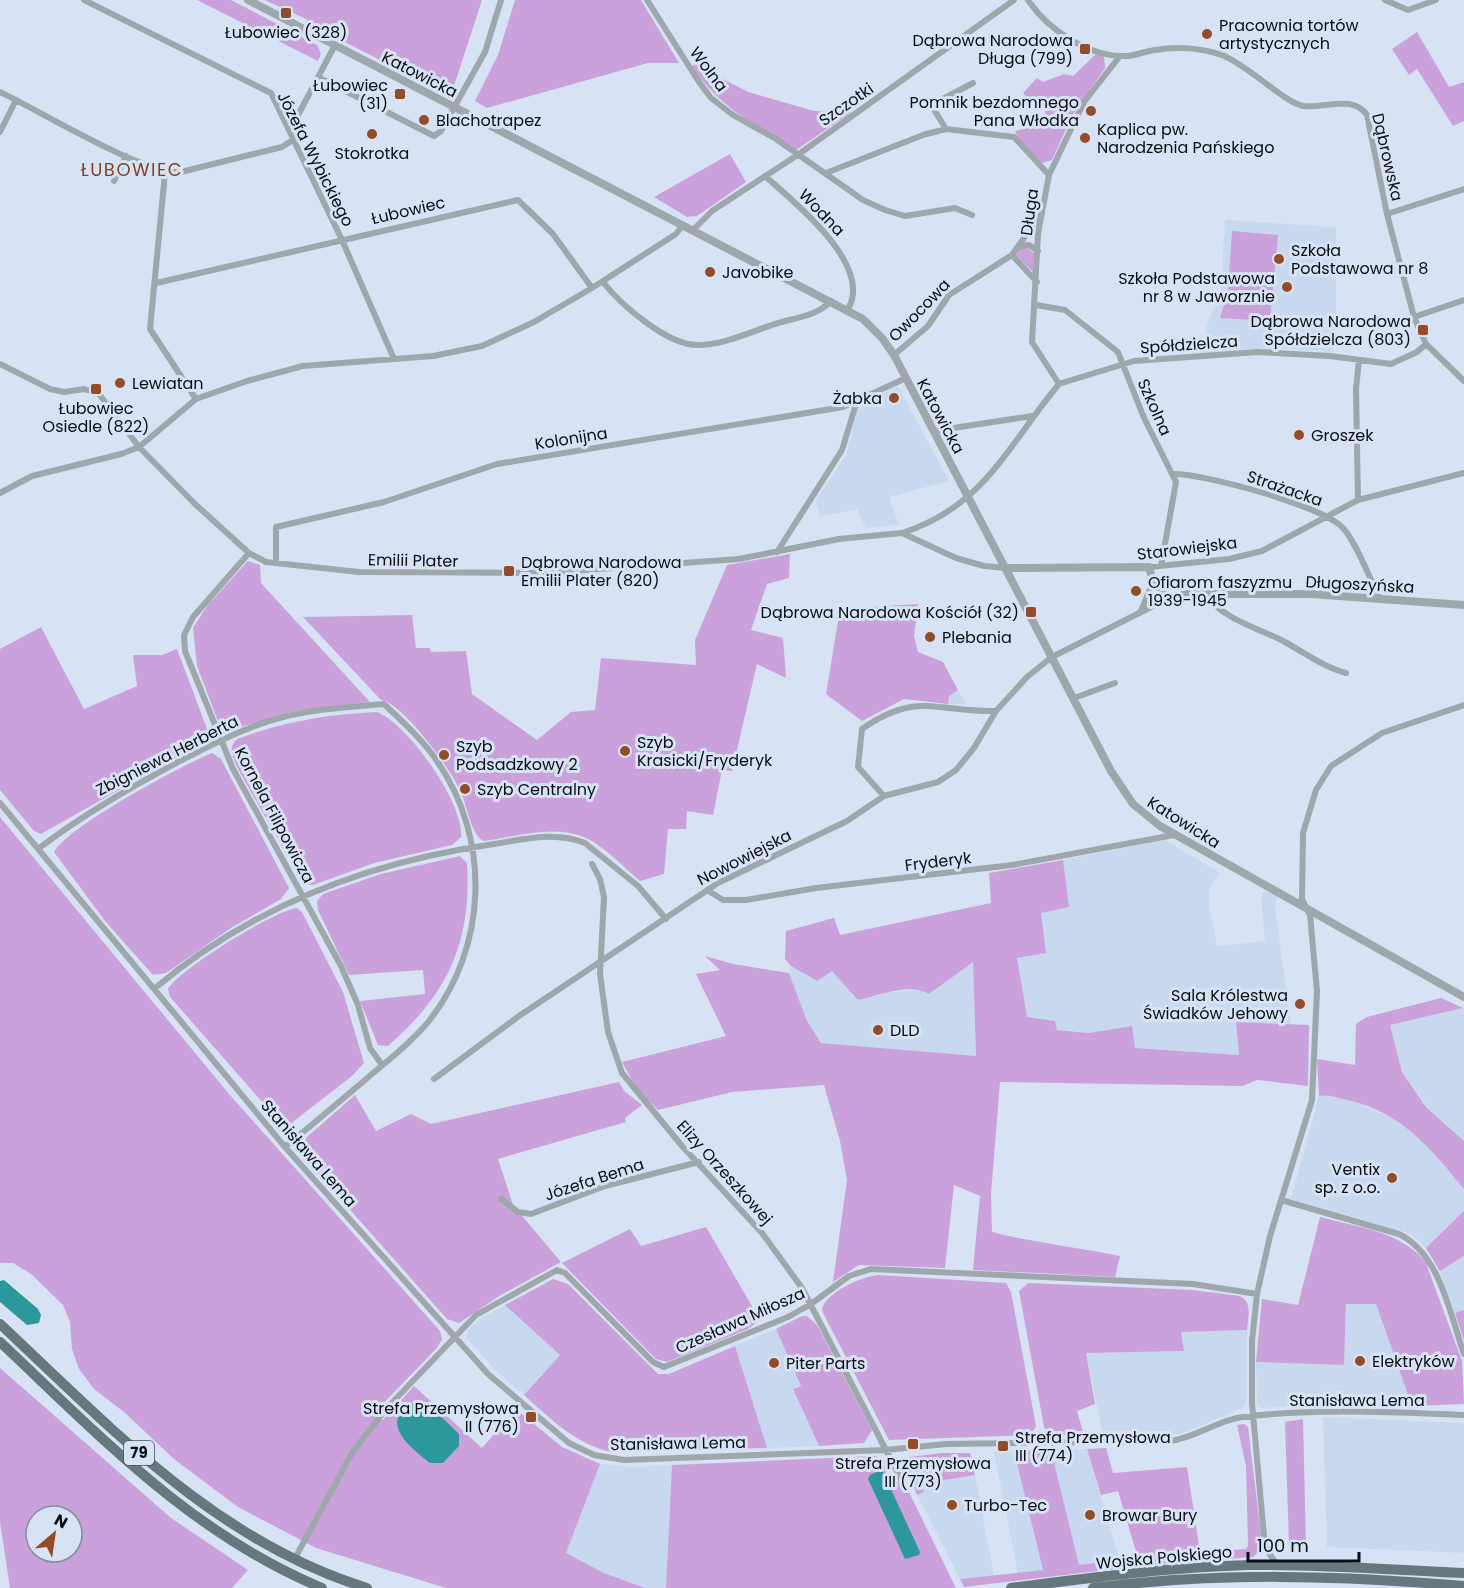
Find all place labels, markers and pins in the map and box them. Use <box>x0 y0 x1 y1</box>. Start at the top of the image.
marker: Łubowiec (328) <box>279 6 293 20</box>
place label: Pracownia tortów artystycznych <box>1219 14 1359 55</box>
place label: Łubowiec (328) <box>225 21 347 44</box>
marker: Pracownia tortów artystycznych <box>1200 27 1214 41</box>
place label: Dąbrowa Narodowa Długa (799) <box>912 29 1073 70</box>
marker: Dąbrowa Narodowa Długa (799) <box>1078 42 1092 56</box>
place label: Łubowiec (31) <box>313 74 388 115</box>
marker: Łubowiec (31) <box>393 87 407 101</box>
place label: Pomnik bezdomnego Pana Włodka <box>910 91 1079 132</box>
marker: Pomnik bezdomnego Pana Włodka <box>1084 104 1098 118</box>
place label: Blachotrapez <box>436 109 541 132</box>
marker: Blachotrapez <box>417 113 431 127</box>
place label: Kaplica pw. Narodzenia Pańskiego <box>1097 118 1274 159</box>
marker: Stokrotka <box>365 127 379 141</box>
marker: Kaplica pw. Narodzenia Pańskiego <box>1078 131 1092 145</box>
place label: Stokrotka <box>335 142 409 165</box>
place label: Szkoła Podstawowa nr 8 <box>1291 239 1428 280</box>
marker: Szkoła Podstawowa nr 8 <box>1272 252 1286 266</box>
place label: Javobike <box>722 261 794 284</box>
marker: Javobike <box>703 265 717 279</box>
place label: Szkoła Podstawowa nr 8 w Jaworznie <box>1118 267 1275 308</box>
marker: Szkoła Podstawowa nr 8 w Jaworznie <box>1280 280 1294 294</box>
place label: Dąbrowa Narodowa Spółdzielcza (803) <box>1250 310 1411 351</box>
marker: Dąbrowa Narodowa Spółdzielcza (803) <box>1416 323 1430 337</box>
place label: Lewiatan <box>132 372 204 395</box>
marker: Lewiatan <box>113 376 127 390</box>
marker: Łubowiec Osiedle (822) <box>89 382 103 396</box>
place label: Żabka <box>833 387 882 410</box>
marker: Żabka <box>887 391 901 405</box>
place label: Łubowiec Osiedle (822) <box>43 397 149 438</box>
place label: Groszek <box>1311 424 1374 447</box>
marker: Groszek <box>1292 428 1306 442</box>
place label: Dąbrowa Narodowa Emilii Plater (820) <box>521 551 682 592</box>
marker: Dąbrowa Narodowa Emilii Plater (820) <box>502 564 516 578</box>
place label: Ofiarom faszyzmu 1939-1945 <box>1148 571 1292 612</box>
marker: Ofiarom faszyzmu 1939-1945 <box>1129 584 1143 598</box>
place label: Dąbrowa Narodowa Kościół (32) <box>761 601 1019 624</box>
marker: Dąbrowa Narodowa Kościół (32) <box>1024 605 1038 619</box>
place label: Plebania <box>942 626 1012 649</box>
marker: Plebania <box>923 630 937 644</box>
place label: Szyb Krasicki/Fryderyk <box>637 731 773 772</box>
place label: Szyb Podsadzkowy 2 <box>456 735 578 776</box>
marker: Szyb Krasicki/Fryderyk <box>618 744 632 758</box>
marker: Szyb Podsadzkowy 2 <box>437 748 451 762</box>
place label: Szyb Centralny <box>477 778 596 801</box>
marker: Szyb Centralny <box>458 782 472 796</box>
place label: Sala Królestwa Świadków Jehowy <box>1143 984 1288 1025</box>
marker: Sala Królestwa Świadków Jehowy <box>1293 997 1307 1011</box>
place label: DLD <box>890 1019 920 1042</box>
marker: DLD <box>871 1023 885 1037</box>
place label: Ventix sp. z o.o. <box>1314 1158 1380 1199</box>
marker: Ventix sp. z o.o. <box>1385 1171 1399 1185</box>
place label: Elektryków <box>1372 1350 1455 1373</box>
place label: Piter Parts <box>786 1352 865 1375</box>
marker: Elektryków <box>1353 1354 1367 1368</box>
marker: Piter Parts <box>767 1356 781 1370</box>
place label: Strefa Przemysłowa II (776) <box>363 1397 519 1438</box>
marker: Strefa Przemysłowa II (776) <box>524 1410 538 1424</box>
place label: Strefa Przemysłowa III (774) <box>1015 1426 1171 1467</box>
marker: Strefa Przemysłowa III (773) <box>906 1437 920 1451</box>
marker: Strefa Przemysłowa III (774) <box>996 1439 1010 1453</box>
place label: Strefa Przemysłowa III (773) <box>835 1452 991 1493</box>
place label: Turbo-Tec <box>964 1494 1047 1517</box>
marker: Turbo-Tec <box>945 1498 959 1512</box>
place label: Browar Bury <box>1102 1504 1197 1527</box>
marker: Browar Bury <box>1083 1508 1097 1522</box>

